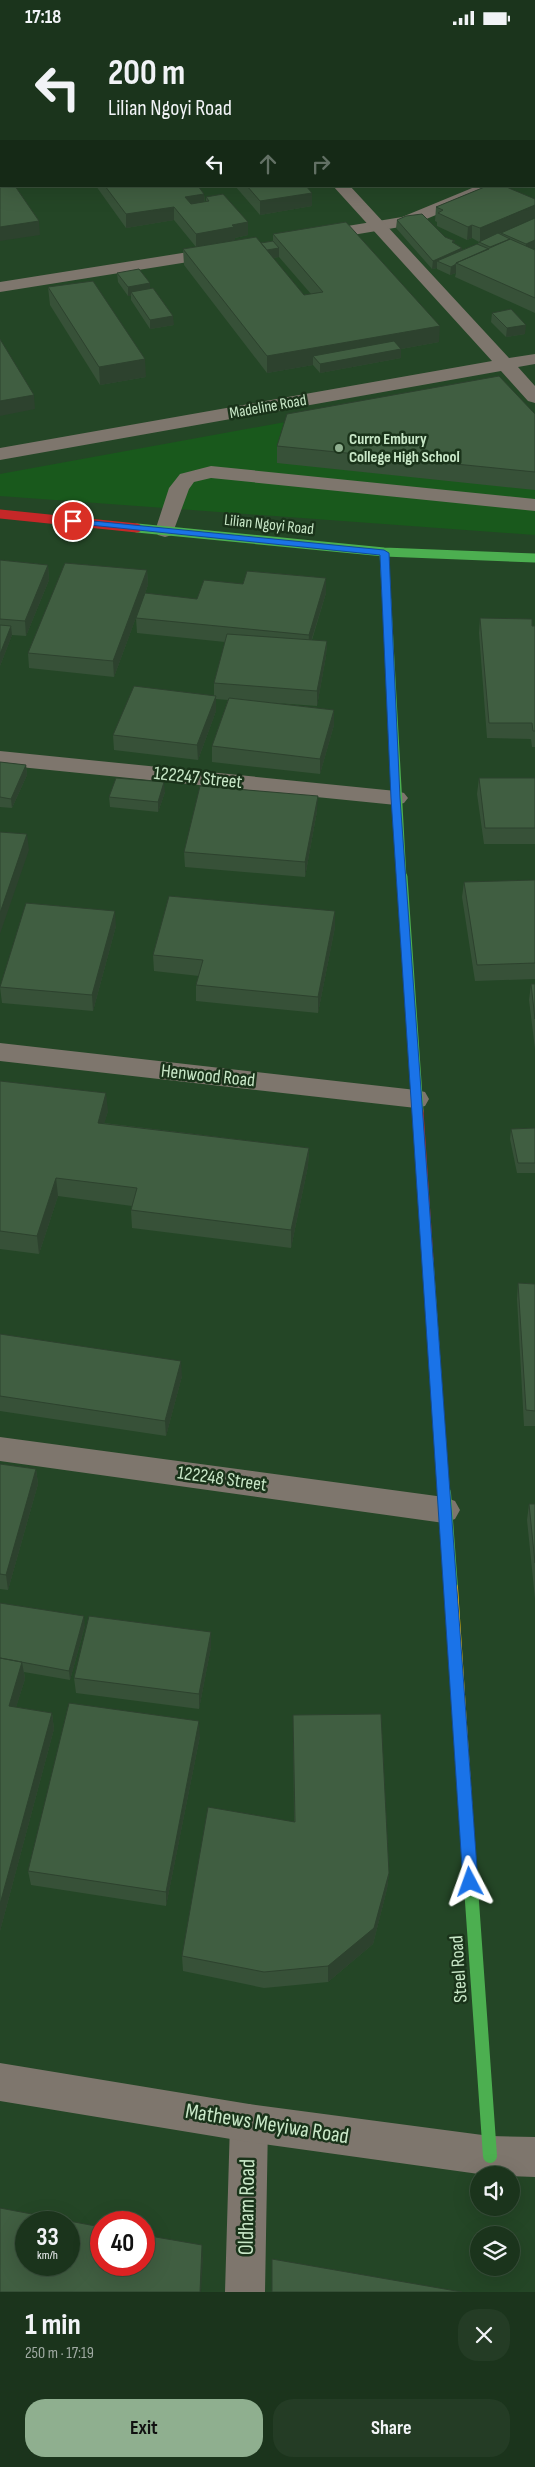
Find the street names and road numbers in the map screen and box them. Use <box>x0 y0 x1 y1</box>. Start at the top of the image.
street label: Madeline Road <box>228 391 308 423</box>
street label: Lilian Ngoyi Road <box>223 511 315 539</box>
street label: 122247 Street <box>153 762 244 794</box>
street label: Henwood Road <box>160 1060 256 1092</box>
street label: 122248 Street <box>176 1461 268 1497</box>
street label: Steel Road <box>445 1935 473 2003</box>
street label: Mathews Meyiwa Road <box>183 2098 351 2150</box>
street label: Oldham Road <box>233 2159 261 2255</box>

